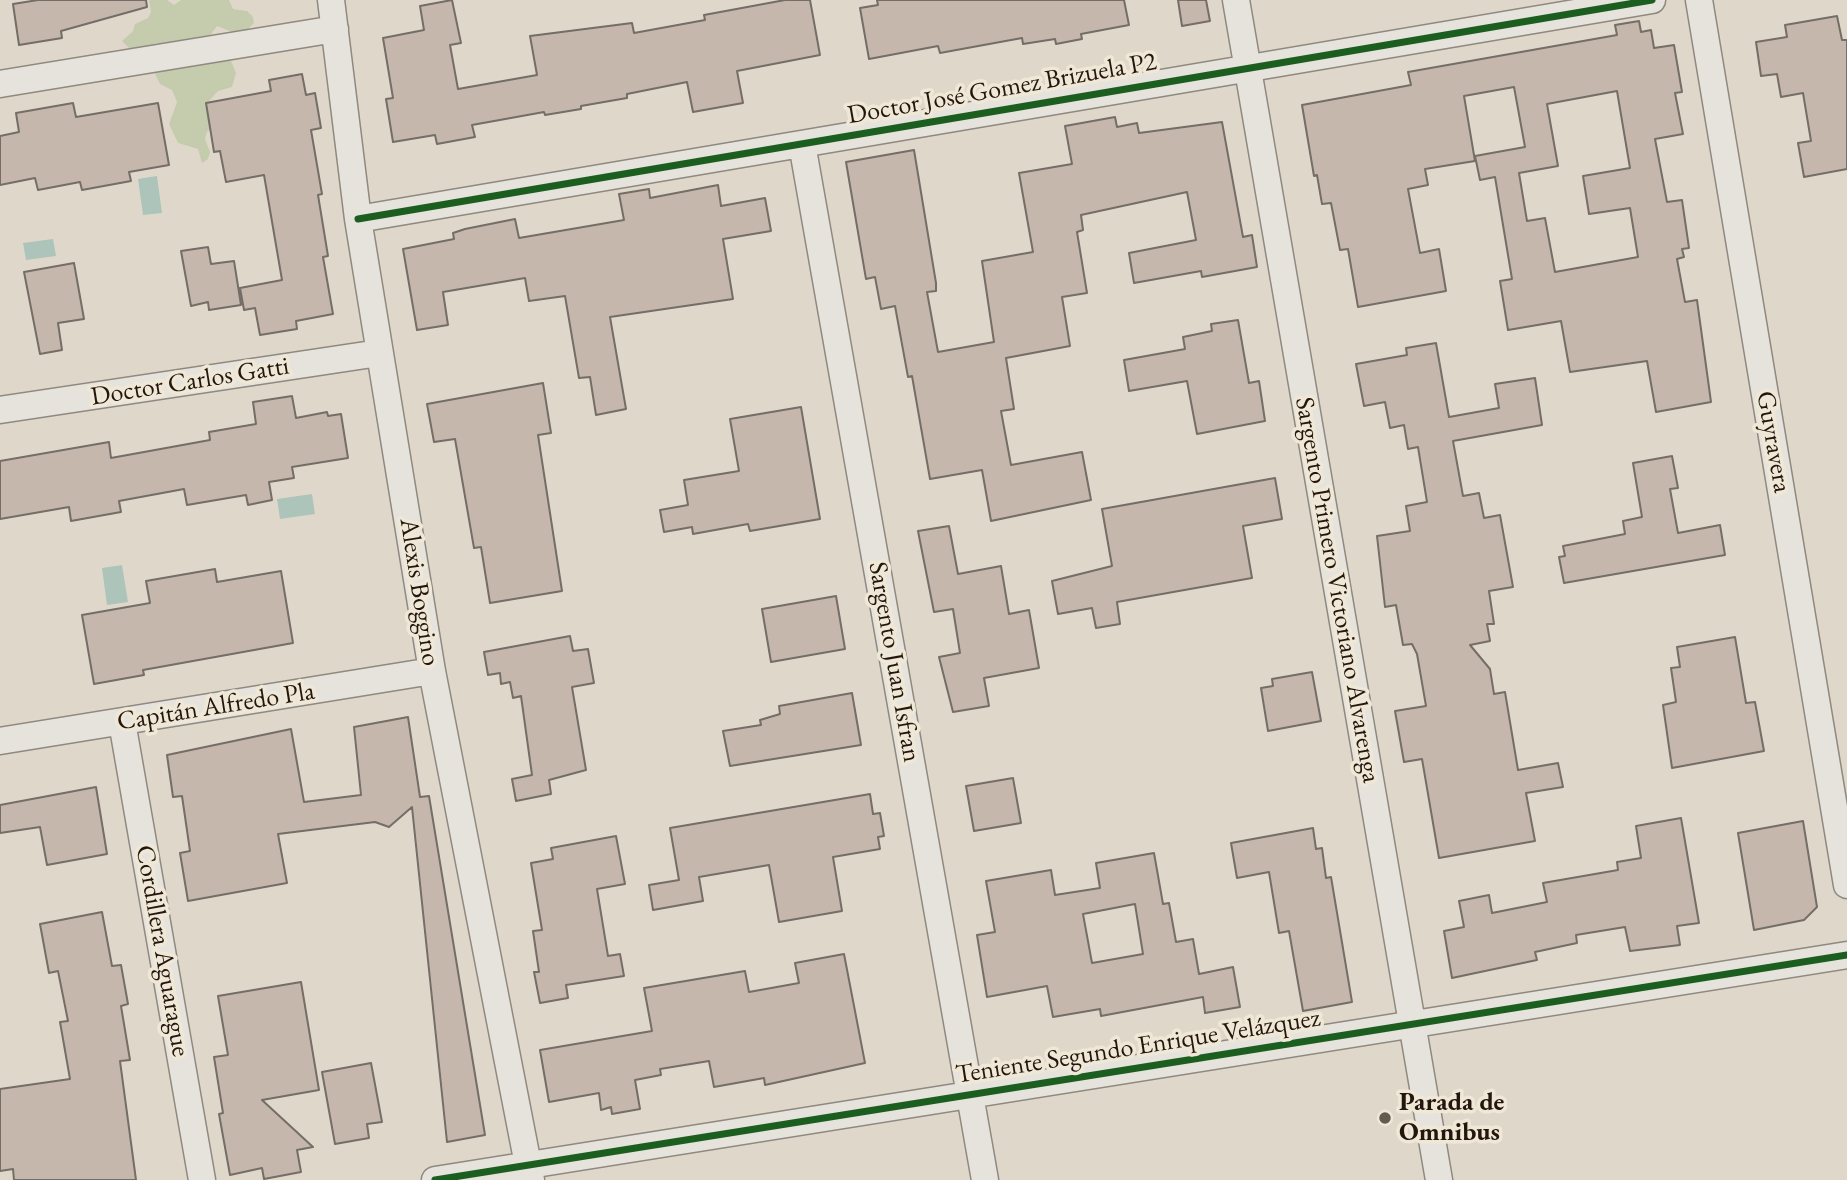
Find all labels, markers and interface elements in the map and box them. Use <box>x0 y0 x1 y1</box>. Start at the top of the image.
street label: Doctor José Gomez Brizuela P2 <box>845 46 1159 132</box>
street label: Doctor Carlos Gatti <box>89 351 291 413</box>
street label: Guyravera <box>1749 389 1797 495</box>
street label: Sargento Primero Victoriano Alvarenga <box>1288 395 1386 785</box>
street label: Alexis Boggino <box>392 516 446 668</box>
street label: Sargento Juan Isfran <box>861 559 927 765</box>
street label: Capitán Alfredo Pla <box>115 676 317 738</box>
street label: Cordillera Aguarague <box>128 843 196 1059</box>
street label: Teniente Segundo Enrique Velázquez <box>953 1003 1323 1091</box>
place label: Parada de Omnibus <box>1399 1087 1504 1148</box>
marker: Parada de Omnibus <box>1377 1110 1393 1126</box>

